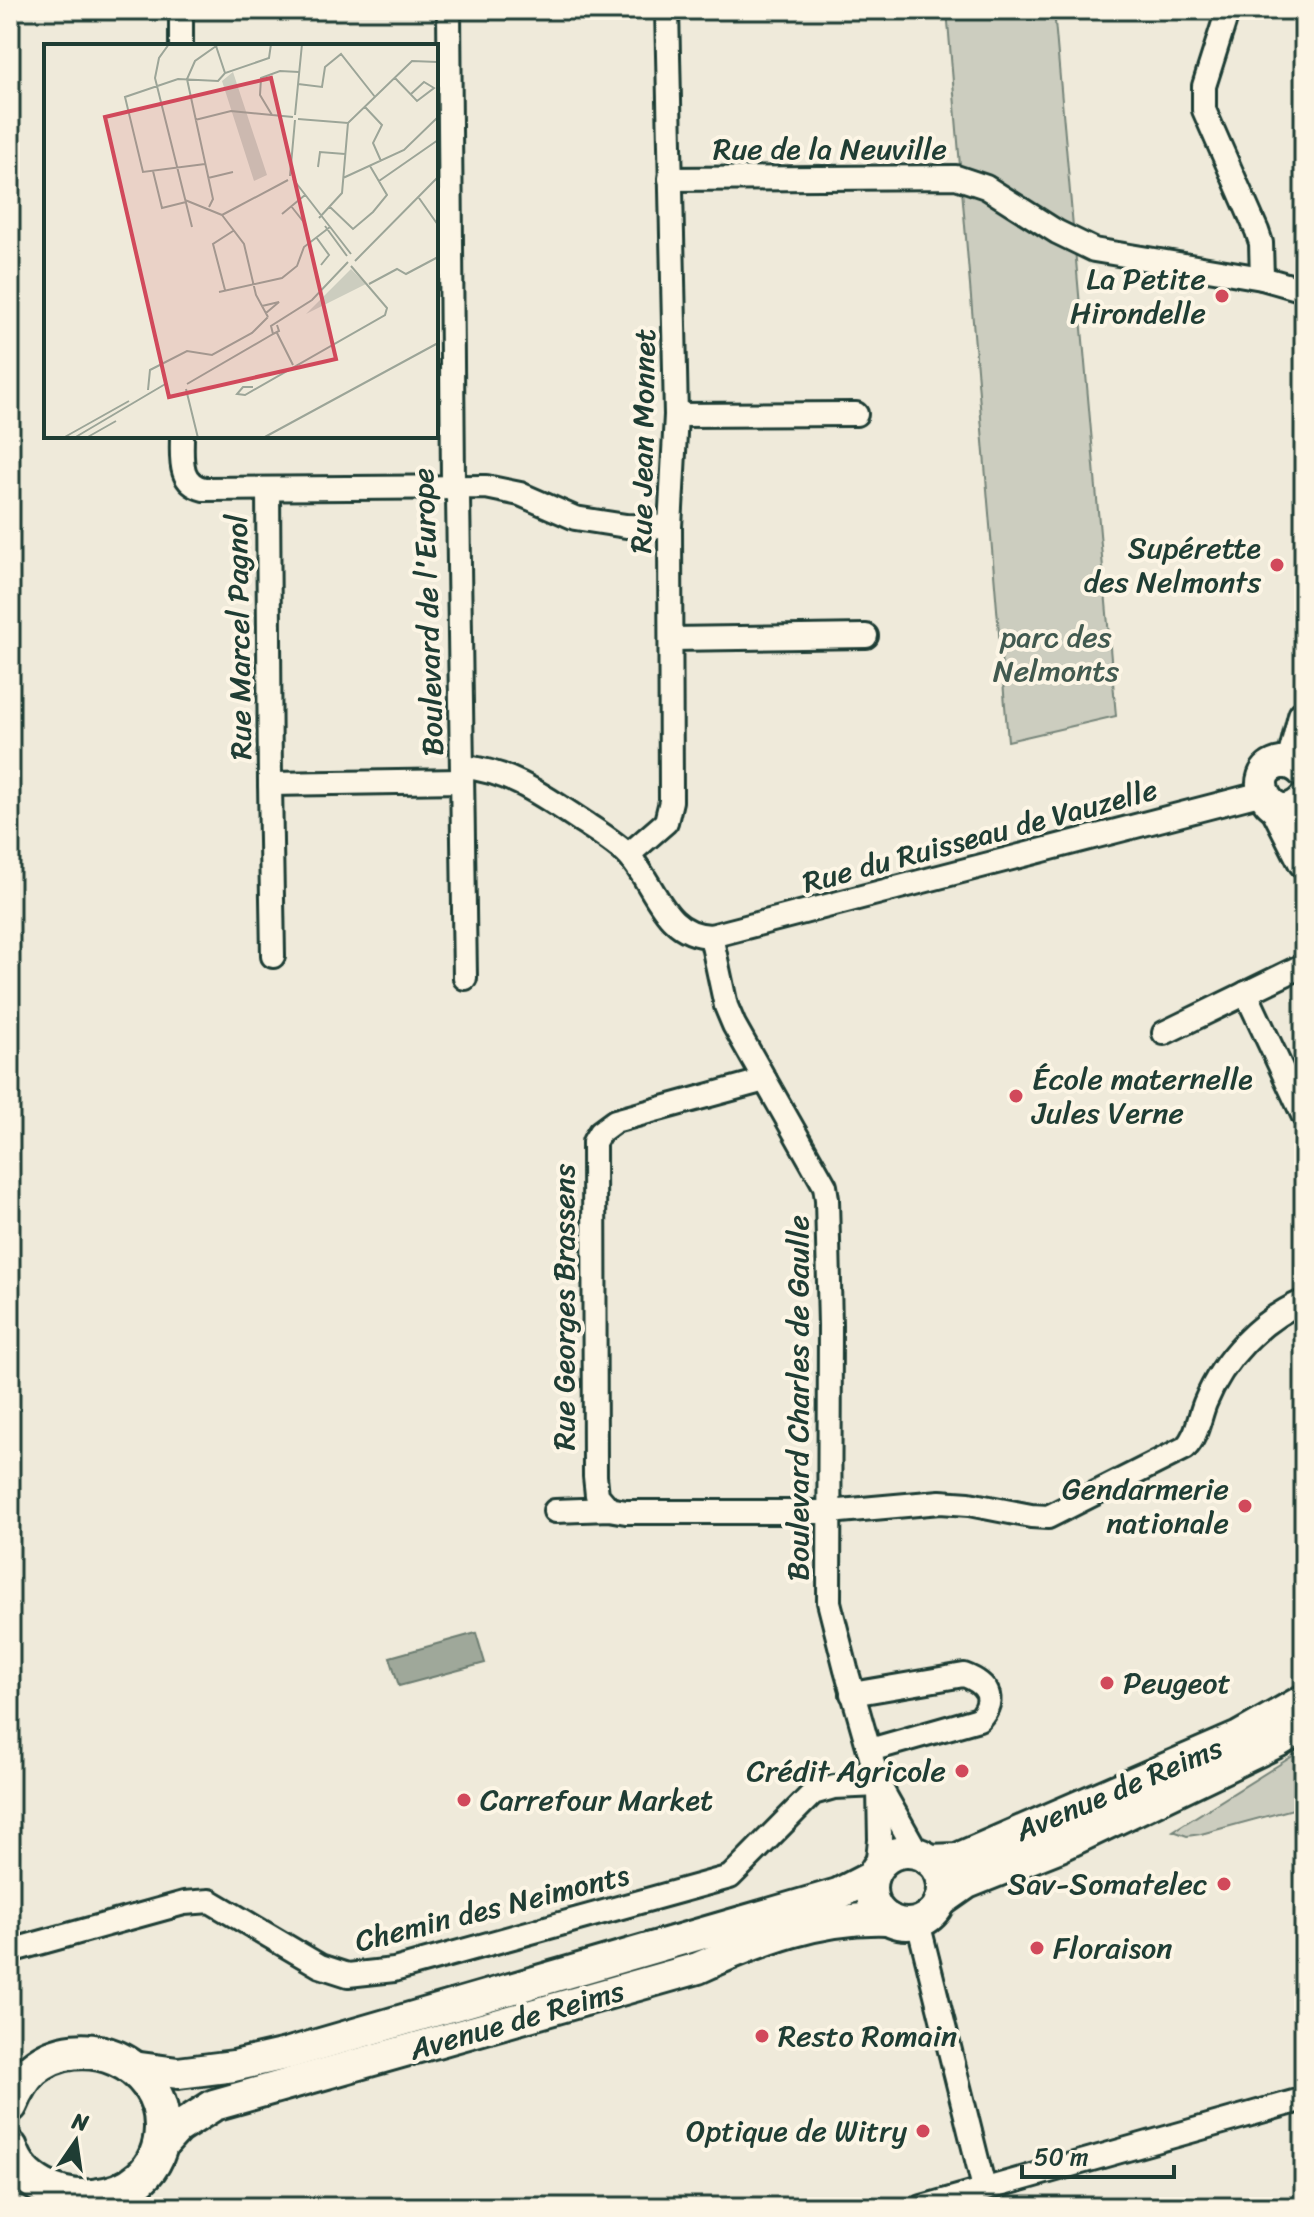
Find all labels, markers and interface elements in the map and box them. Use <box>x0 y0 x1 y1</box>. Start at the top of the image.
inset map <box>44 44 438 438</box>
street label: Rue de la Neuville <box>713 122 947 176</box>
place label: La Petite Hirondelle <box>1070 252 1206 340</box>
marker: La Petite Hirondelle <box>1213 287 1231 305</box>
street label: Rue Jean Monnet <box>614 328 672 554</box>
street label: Boulevard de l'Europe <box>396 467 460 757</box>
street label: Rue Marcel Pagnol <box>210 513 268 760</box>
place label: Supérette des Nelmonts <box>1083 521 1261 609</box>
marker: Supérette des Nelmonts <box>1268 556 1286 574</box>
park label: parc des Nelmonts <box>993 610 1119 698</box>
street label: Rue du Ruisseau de Vauzelle <box>797 763 1163 909</box>
place label: École maternelle Jules Verne <box>1031 1052 1253 1140</box>
marker: École maternelle Jules Verne <box>1007 1087 1025 1105</box>
street label: Rue Georges Brassens <box>537 1163 591 1450</box>
street label: Boulevard Charles de Gaulle <box>771 1215 825 1581</box>
place label: Gendarmerie nationale <box>1062 1462 1229 1550</box>
marker: Gendarmerie nationale <box>1236 1497 1254 1515</box>
place label: Peugeot <box>1123 1656 1231 1710</box>
marker: Peugeot <box>1098 1674 1116 1692</box>
street label: Avenue de Reims <box>1006 1721 1232 1857</box>
place label: Crédit Agricole <box>746 1744 946 1798</box>
marker: Crédit Agricole <box>953 1762 971 1780</box>
place label: Carrefour Market <box>480 1773 713 1827</box>
marker: Carrefour Market <box>455 1791 473 1809</box>
street label: Chemin des Neimonts <box>349 1848 636 1968</box>
place label: Sav-Somatelec <box>1008 1857 1208 1911</box>
marker: Sav-Somatelec <box>1215 1875 1233 1893</box>
place label: Floraison <box>1053 1921 1173 1975</box>
marker: Floraison <box>1028 1939 1046 1957</box>
street label: Avenue de Reims <box>402 1963 631 2077</box>
place label: Resto Romain <box>778 2009 957 2063</box>
marker: Resto Romain <box>753 2027 771 2045</box>
north arrow <box>36 2101 116 2181</box>
text: N <box>68 2101 93 2143</box>
place label: Optique de Witry <box>686 2104 907 2158</box>
marker: Optique de Witry <box>914 2122 932 2140</box>
scale bar <box>1022 2129 1174 2179</box>
text: 50 m <box>1034 2136 1089 2178</box>

